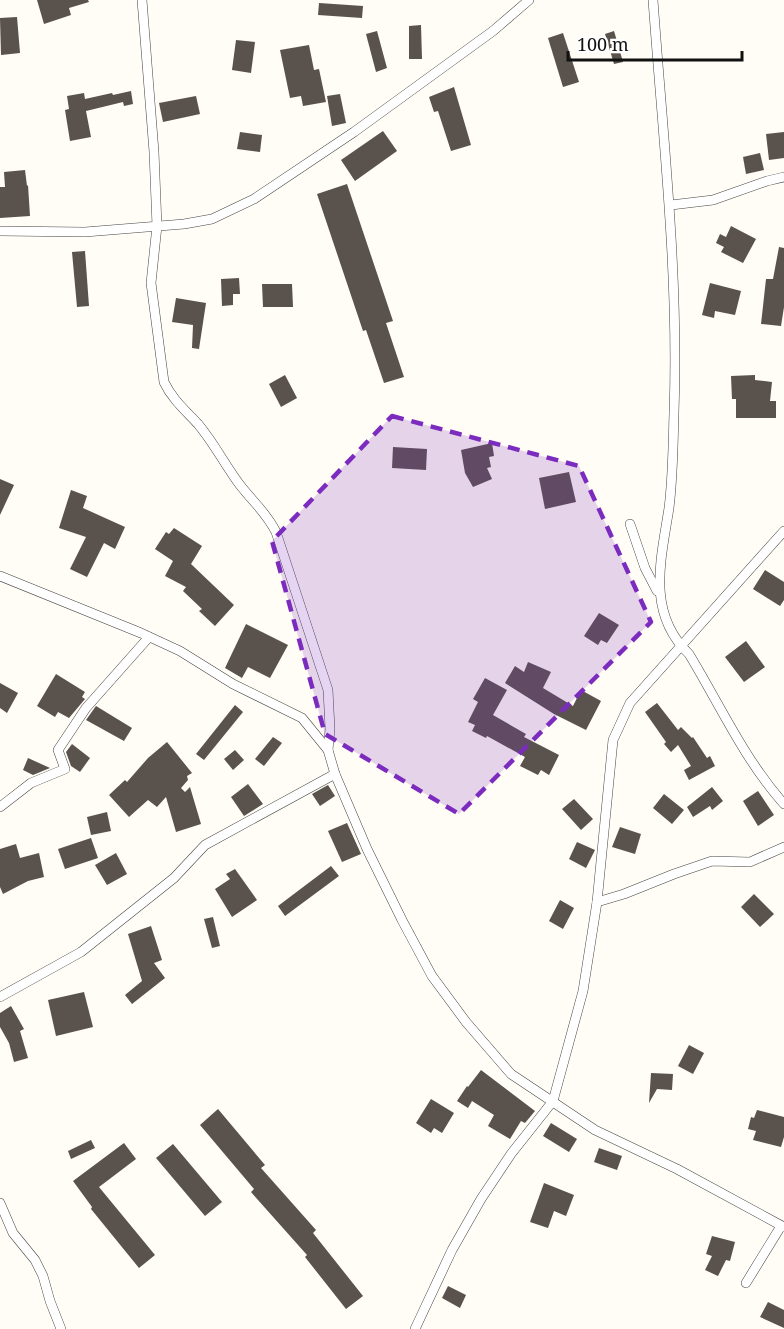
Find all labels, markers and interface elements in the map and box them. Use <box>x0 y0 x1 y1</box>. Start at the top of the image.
scale bar <box>568 24 742 62</box>
text: 100 m <box>577 32 629 56</box>

